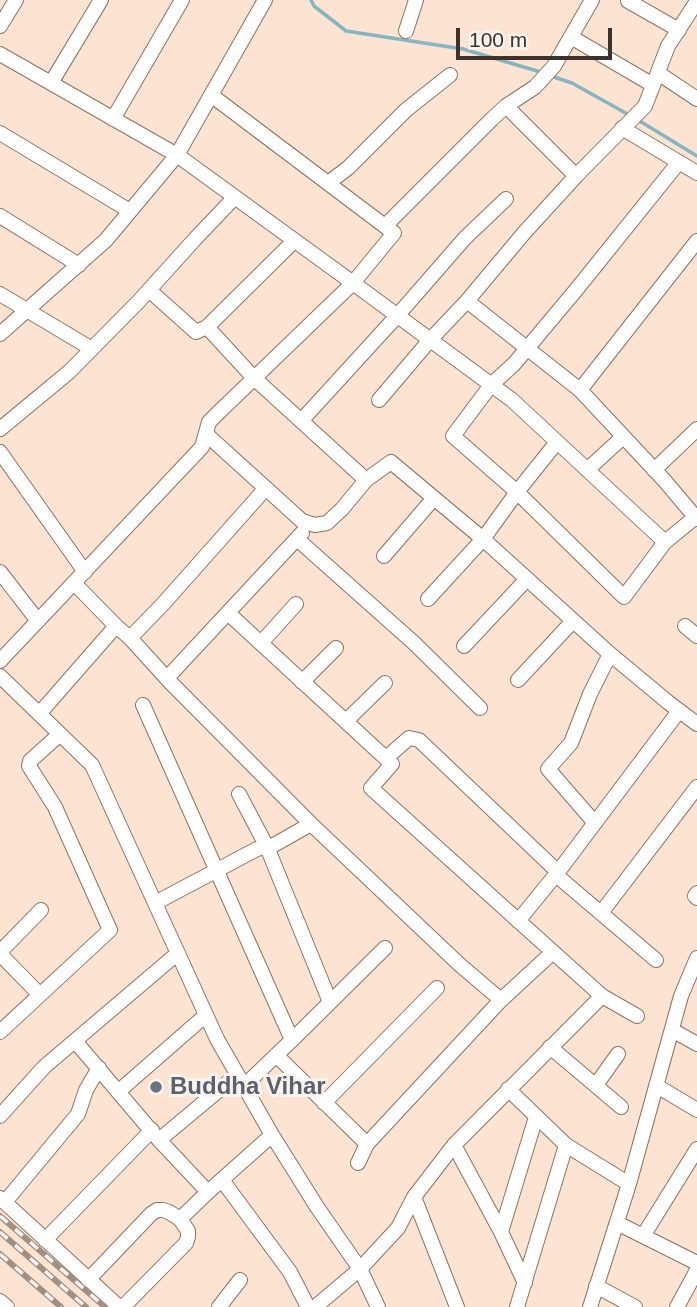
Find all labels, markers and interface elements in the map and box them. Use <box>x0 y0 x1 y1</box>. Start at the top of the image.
scale bar <box>459 14 615 58</box>
text: 100 m <box>469 28 527 51</box>
place label: Buddha Vihar <box>170 1073 326 1101</box>
marker: Buddha Vihar <box>148 1079 164 1095</box>

